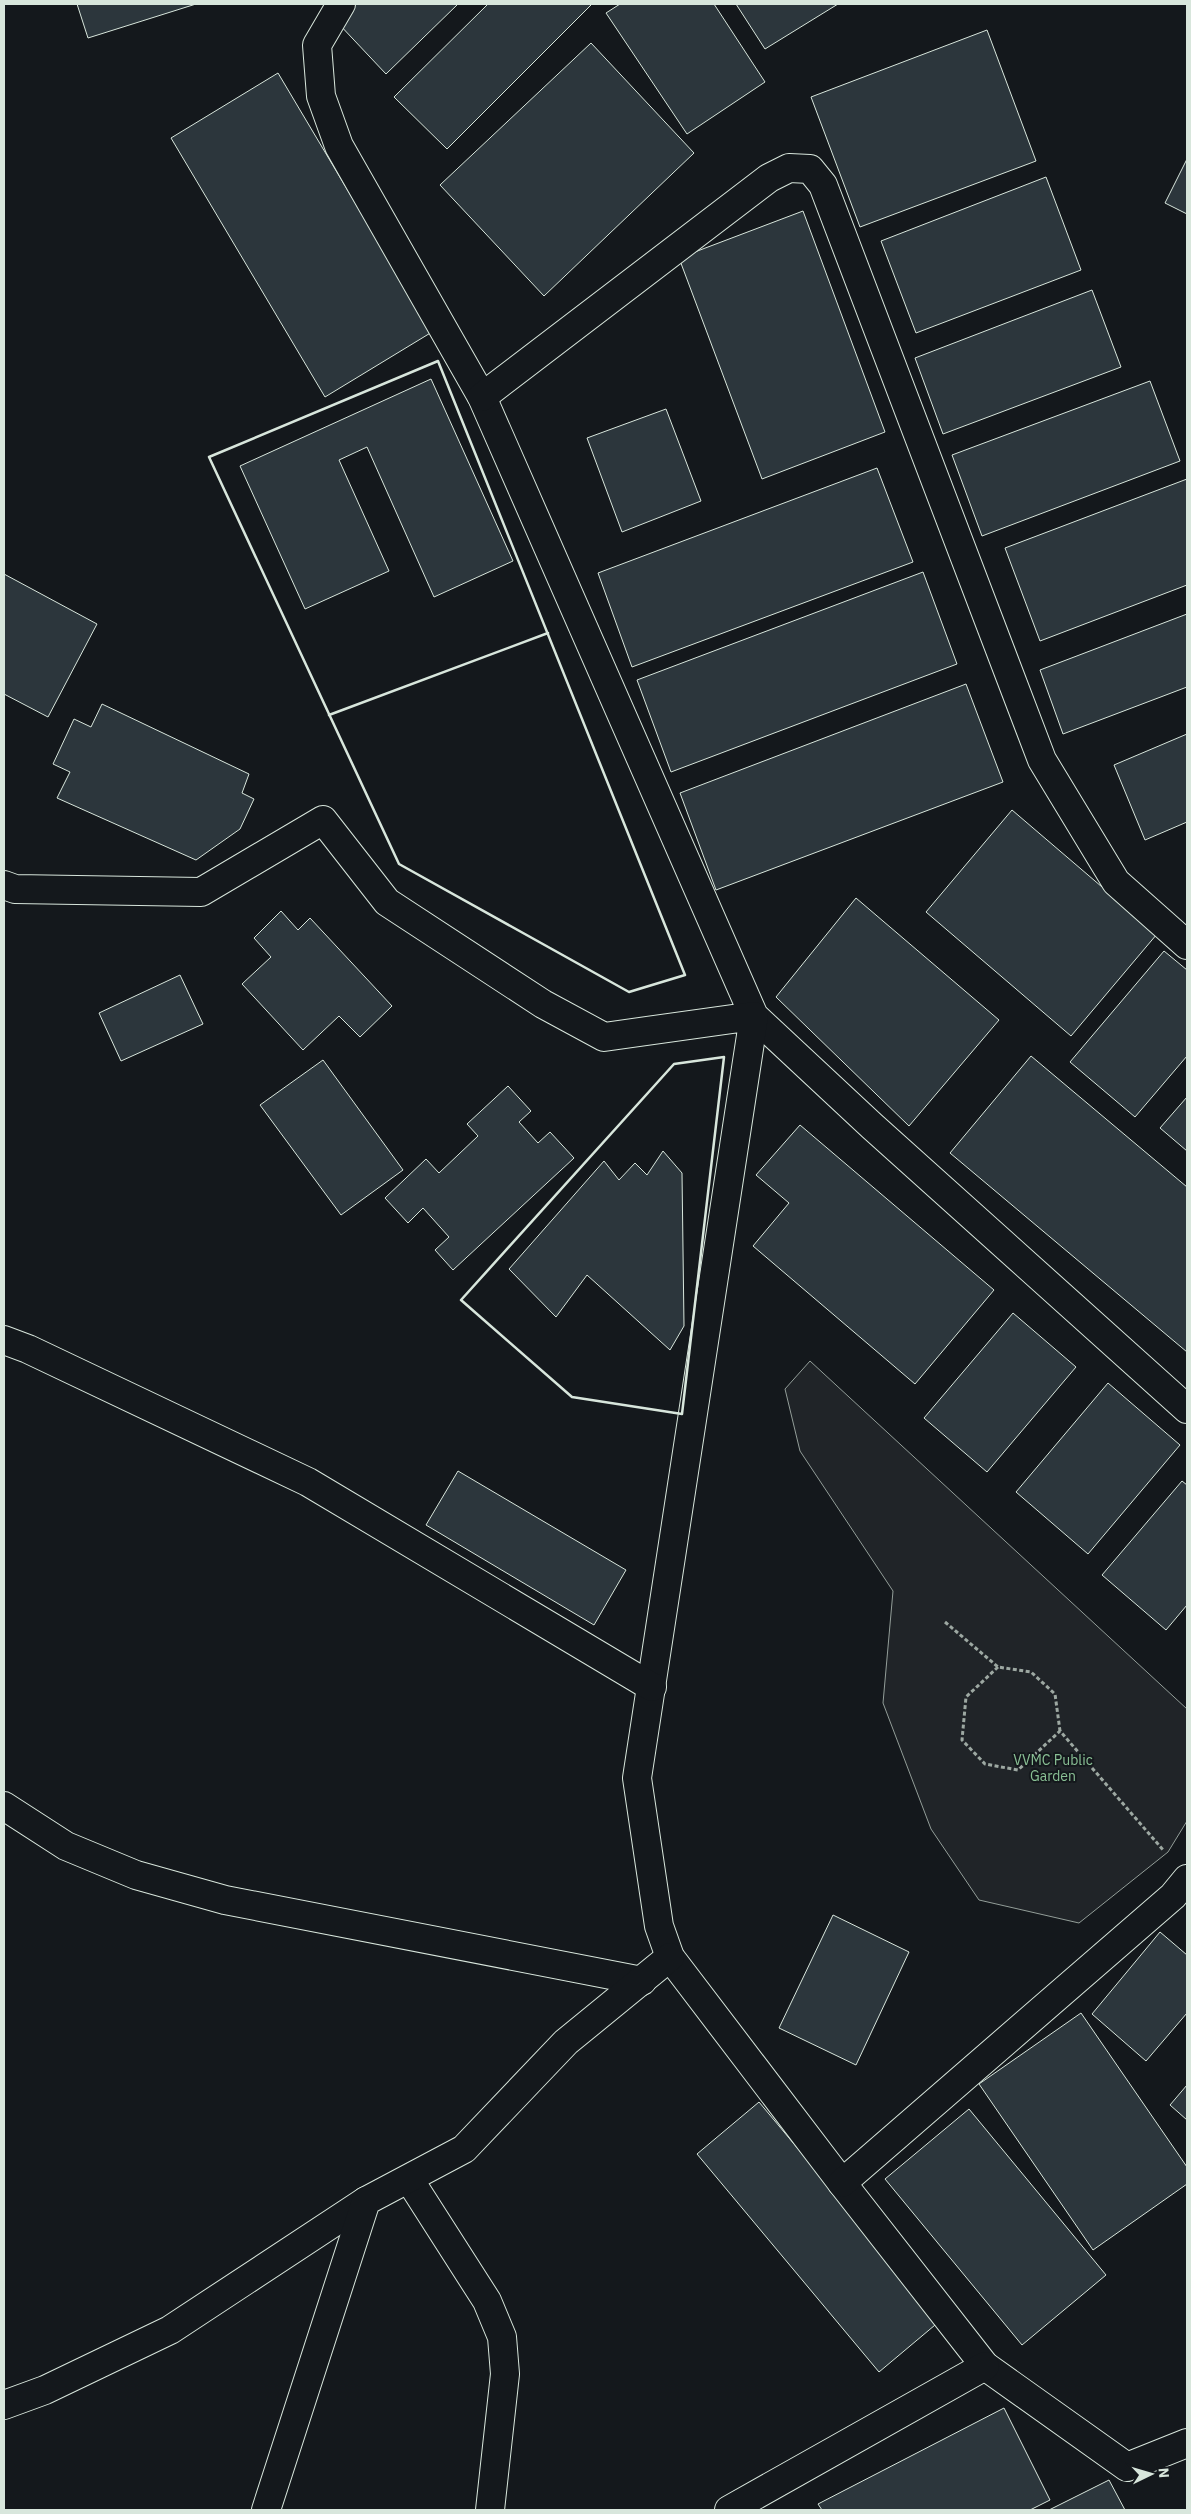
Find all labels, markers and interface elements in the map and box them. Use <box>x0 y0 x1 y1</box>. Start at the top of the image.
park label: VVMC Public Garden <box>1013 1751 1093 1785</box>
north arrow <box>1126 2449 1176 2499</box>
text: N <box>1155 2467 1173 2479</box>

